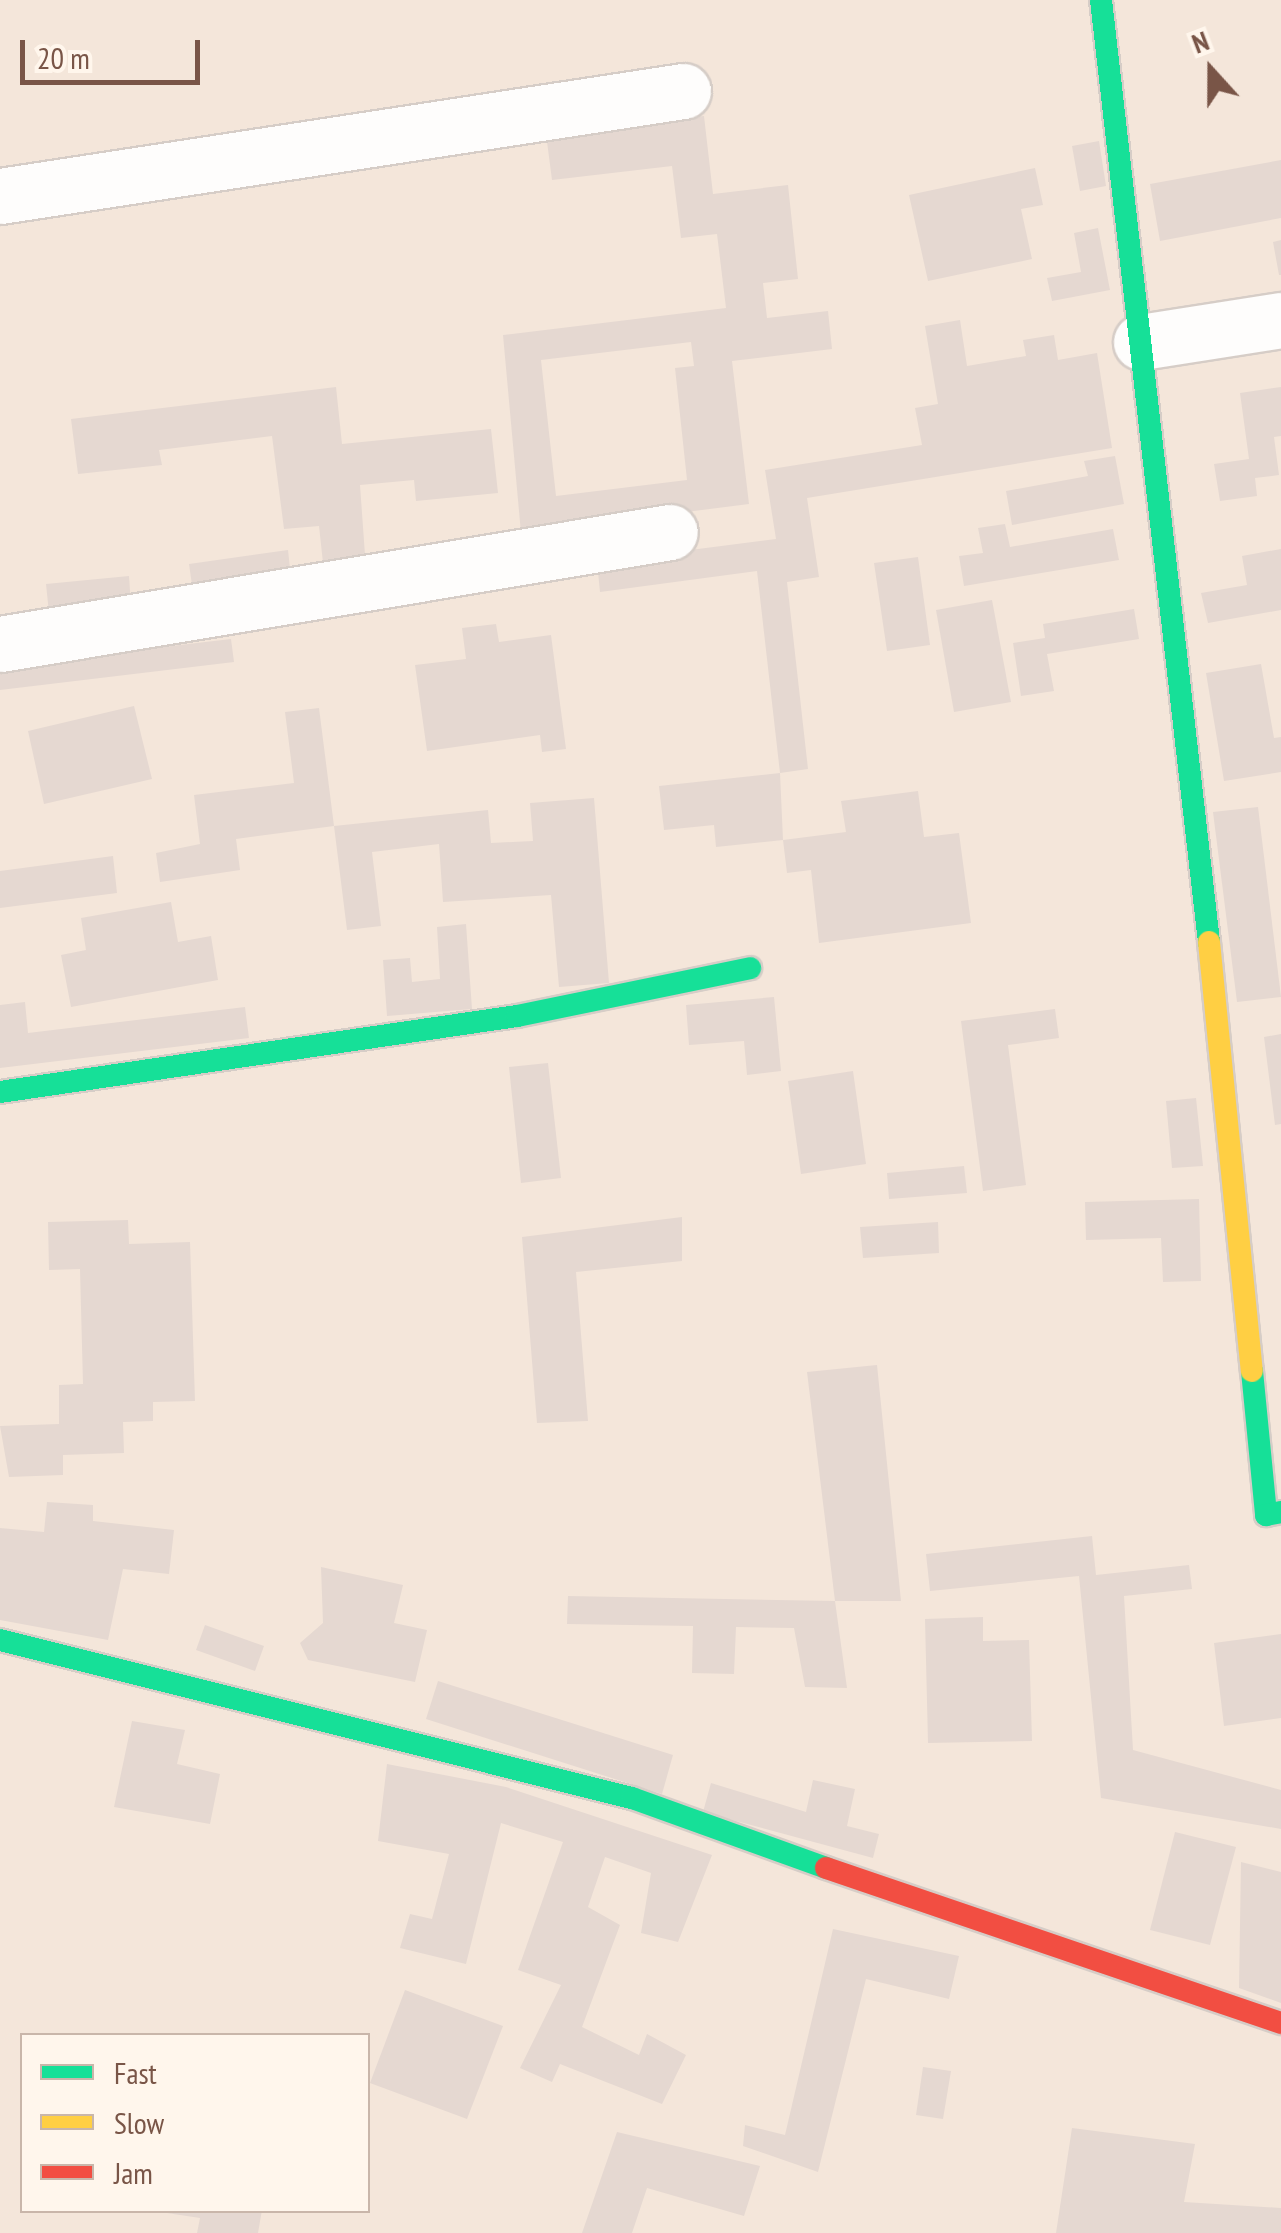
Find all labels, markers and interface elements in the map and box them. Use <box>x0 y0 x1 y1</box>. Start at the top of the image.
scale bar <box>25 20 205 82</box>
north arrow <box>1161 20 1261 120</box>
text: N <box>1186 22 1214 62</box>
text: 20 m <box>37 38 90 77</box>
legend <box>20 2033 370 2213</box>
text: Fast <box>114 2053 157 2092</box>
text: Slow <box>114 2103 164 2142</box>
text: Jam <box>114 2153 153 2192</box>

